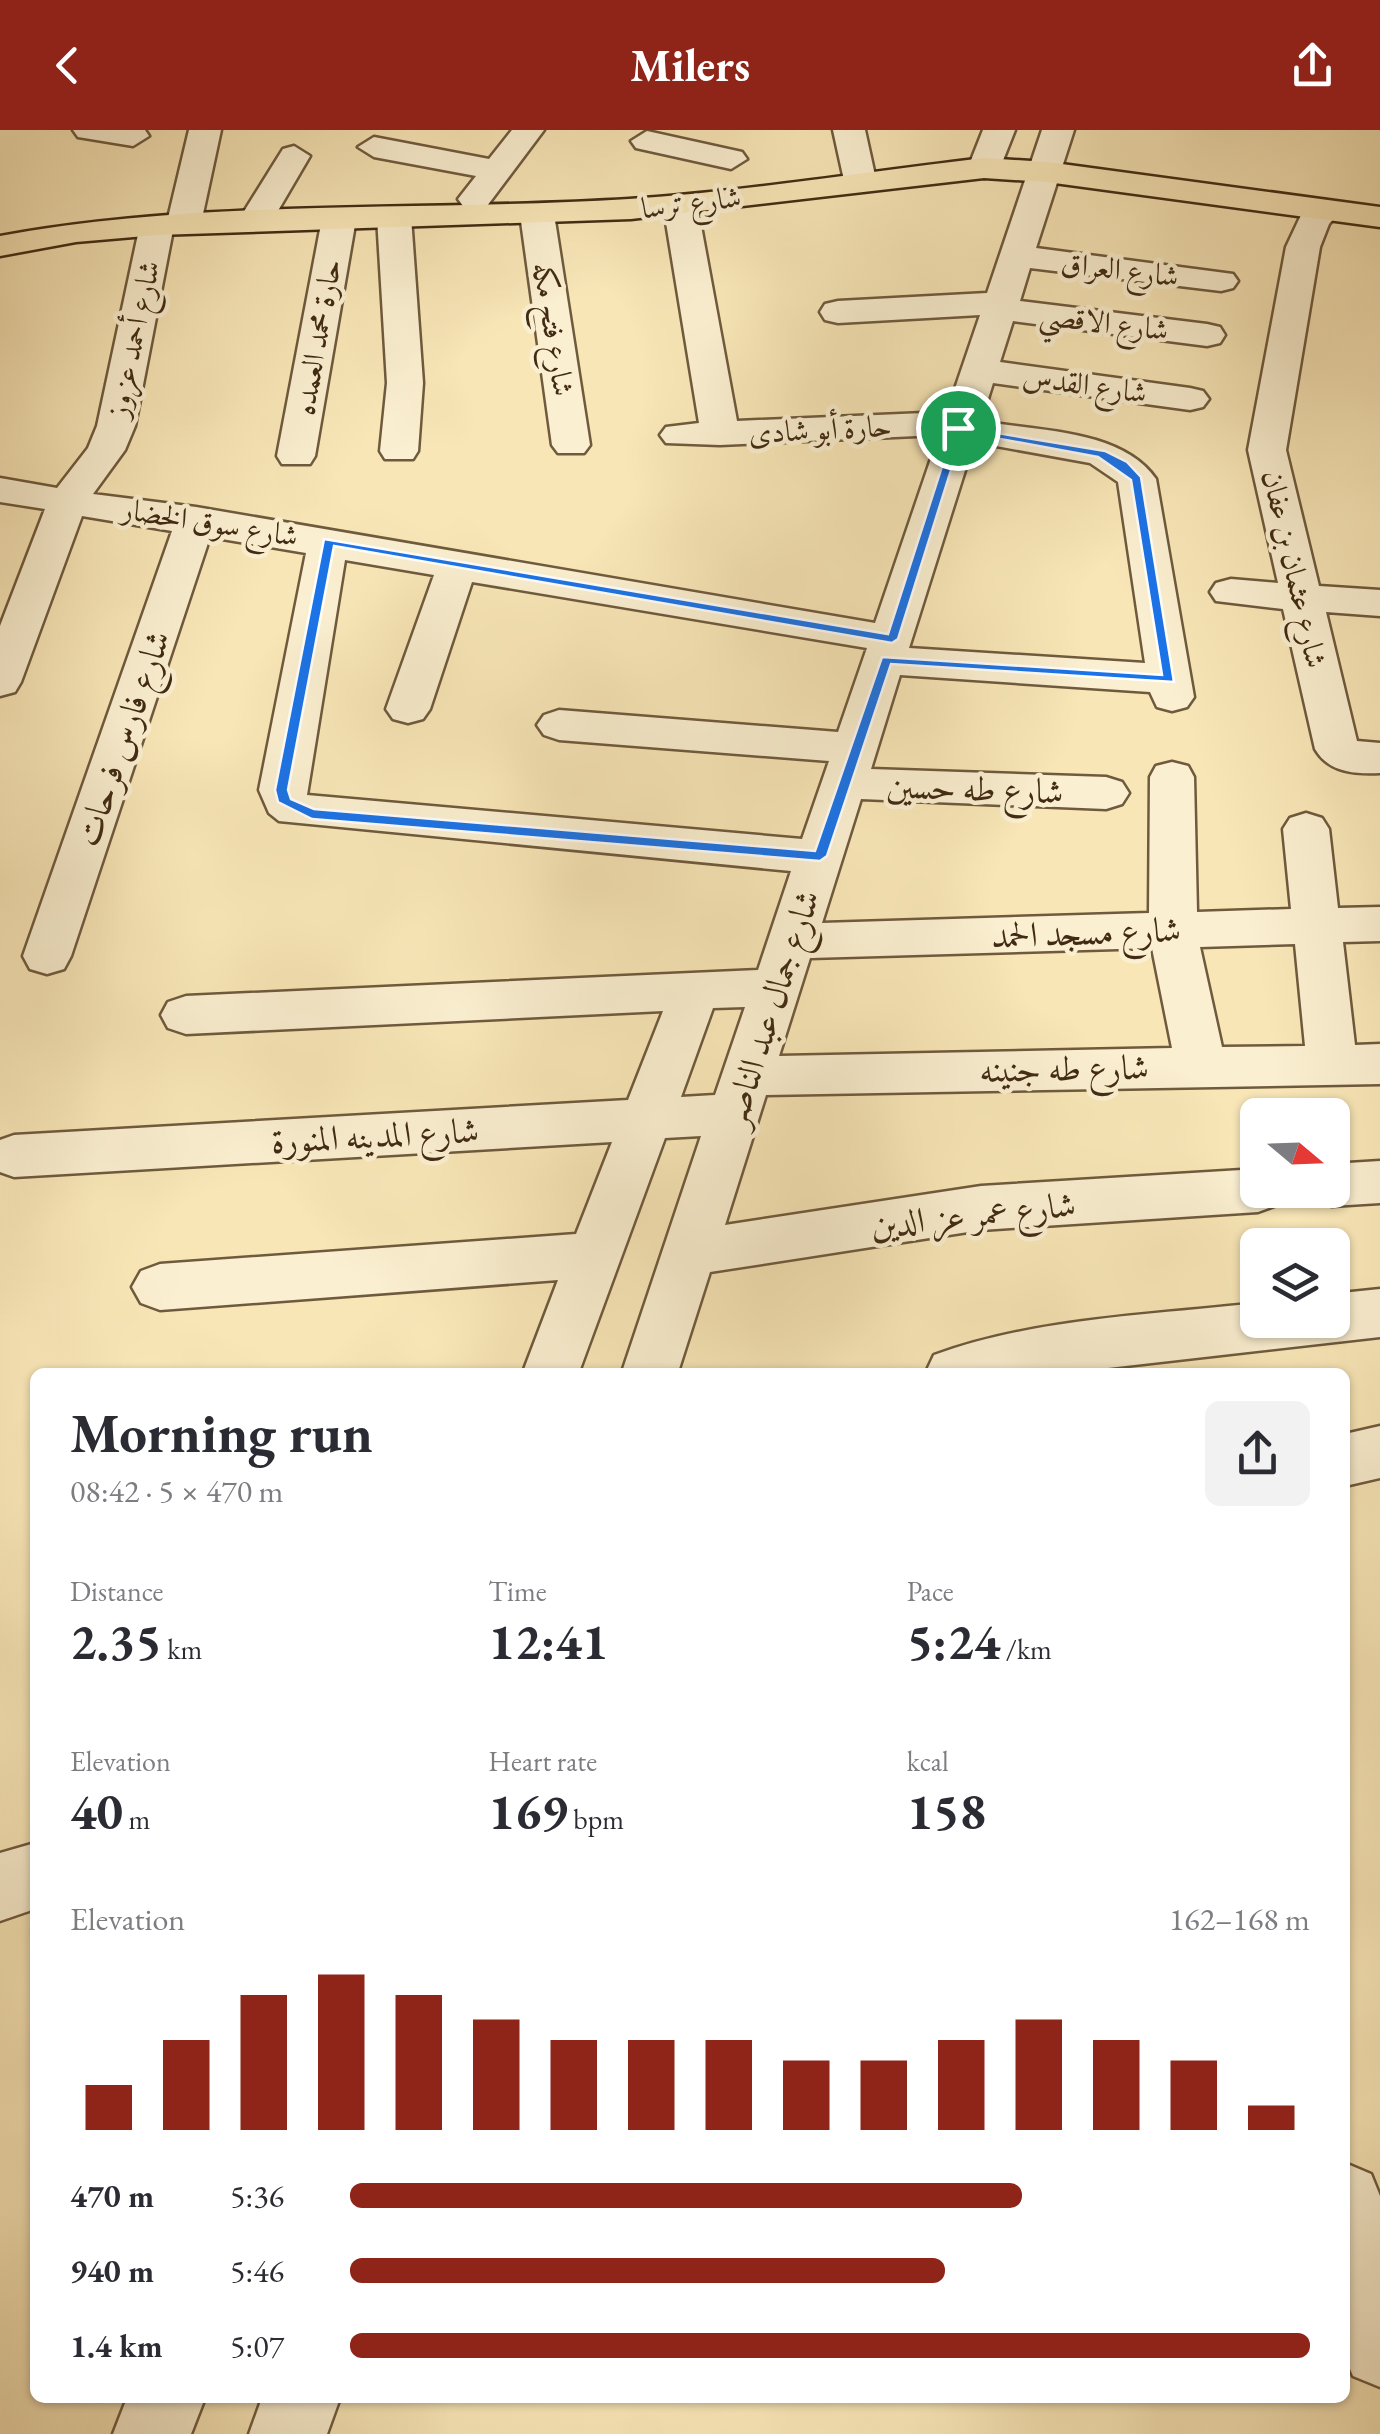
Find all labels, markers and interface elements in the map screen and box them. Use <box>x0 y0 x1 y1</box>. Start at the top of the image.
text: Milers <box>630 36 750 94</box>
icon: back <box>40 38 95 93</box>
icon: share <box>1285 38 1340 93</box>
street label: شارع ترسا <box>639 177 744 233</box>
street label: شارع العراق <box>1058 242 1181 302</box>
street label: حارة محمد العمده <box>284 256 350 418</box>
street label: شارع أحمد عزوز <box>96 257 175 425</box>
street label: شارع فتح مكه <box>516 259 584 400</box>
street label: شارع الاقصي <box>1036 295 1171 358</box>
street label: شارع القدس <box>1020 356 1150 418</box>
pin <box>916 386 1001 471</box>
icon: arrive <box>931 401 986 456</box>
street label: حارة أبو شادى <box>747 405 893 452</box>
street label: شارع عثمان بن عفان <box>1247 466 1337 673</box>
street label: شارع سوق الخضار <box>115 488 301 561</box>
street label: شارع فارس فرحات <box>64 624 187 854</box>
street label: شارع طه حسين <box>885 762 1064 821</box>
street label: شارع جمال عبد الناصر <box>709 884 836 1138</box>
street label: شارع مسجد الحمد <box>990 906 1182 965</box>
street label: شارع طه جنينه <box>979 1044 1149 1099</box>
north arrow <box>1240 1098 1350 1208</box>
map controls <box>1240 1098 1350 1338</box>
street label: شارع المدينه المنورة <box>270 1107 481 1170</box>
street label: شارع عمر عز الدين <box>868 1181 1079 1254</box>
button: layers <box>1240 1228 1350 1338</box>
text: Morning run <box>70 1397 373 1468</box>
button: share <box>1205 1401 1310 1506</box>
text: 08:42 · 5 × 470 m <box>70 1470 283 1512</box>
text: Distance <box>70 1573 164 1609</box>
text: Time <box>488 1573 547 1609</box>
text: Pace <box>907 1573 954 1609</box>
text: 2.35 <box>70 1609 162 1674</box>
text: 12:41 <box>488 1609 608 1674</box>
text: 5:24 <box>907 1609 1000 1674</box>
text: km <box>162 1631 202 1667</box>
text: /km <box>1000 1631 1052 1667</box>
text: Elevation <box>70 1743 171 1779</box>
text: Heart rate <box>488 1743 597 1779</box>
text: kcal <box>907 1743 949 1779</box>
text: 40 <box>70 1779 123 1844</box>
text: 169 <box>488 1779 568 1844</box>
text: 158 <box>907 1779 986 1844</box>
text: m <box>123 1801 150 1837</box>
text: bpm <box>568 1801 624 1837</box>
text: Elevation <box>70 1898 185 1940</box>
text: 162–168 m <box>1169 1898 1310 1940</box>
text: 470 m <box>70 2175 154 2217</box>
text: 5:36 <box>230 2175 284 2217</box>
text: 940 m <box>70 2250 154 2292</box>
text: 5:46 <box>230 2250 284 2292</box>
text: 1.4 km <box>70 2325 163 2367</box>
text: 5:07 <box>230 2325 284 2367</box>

